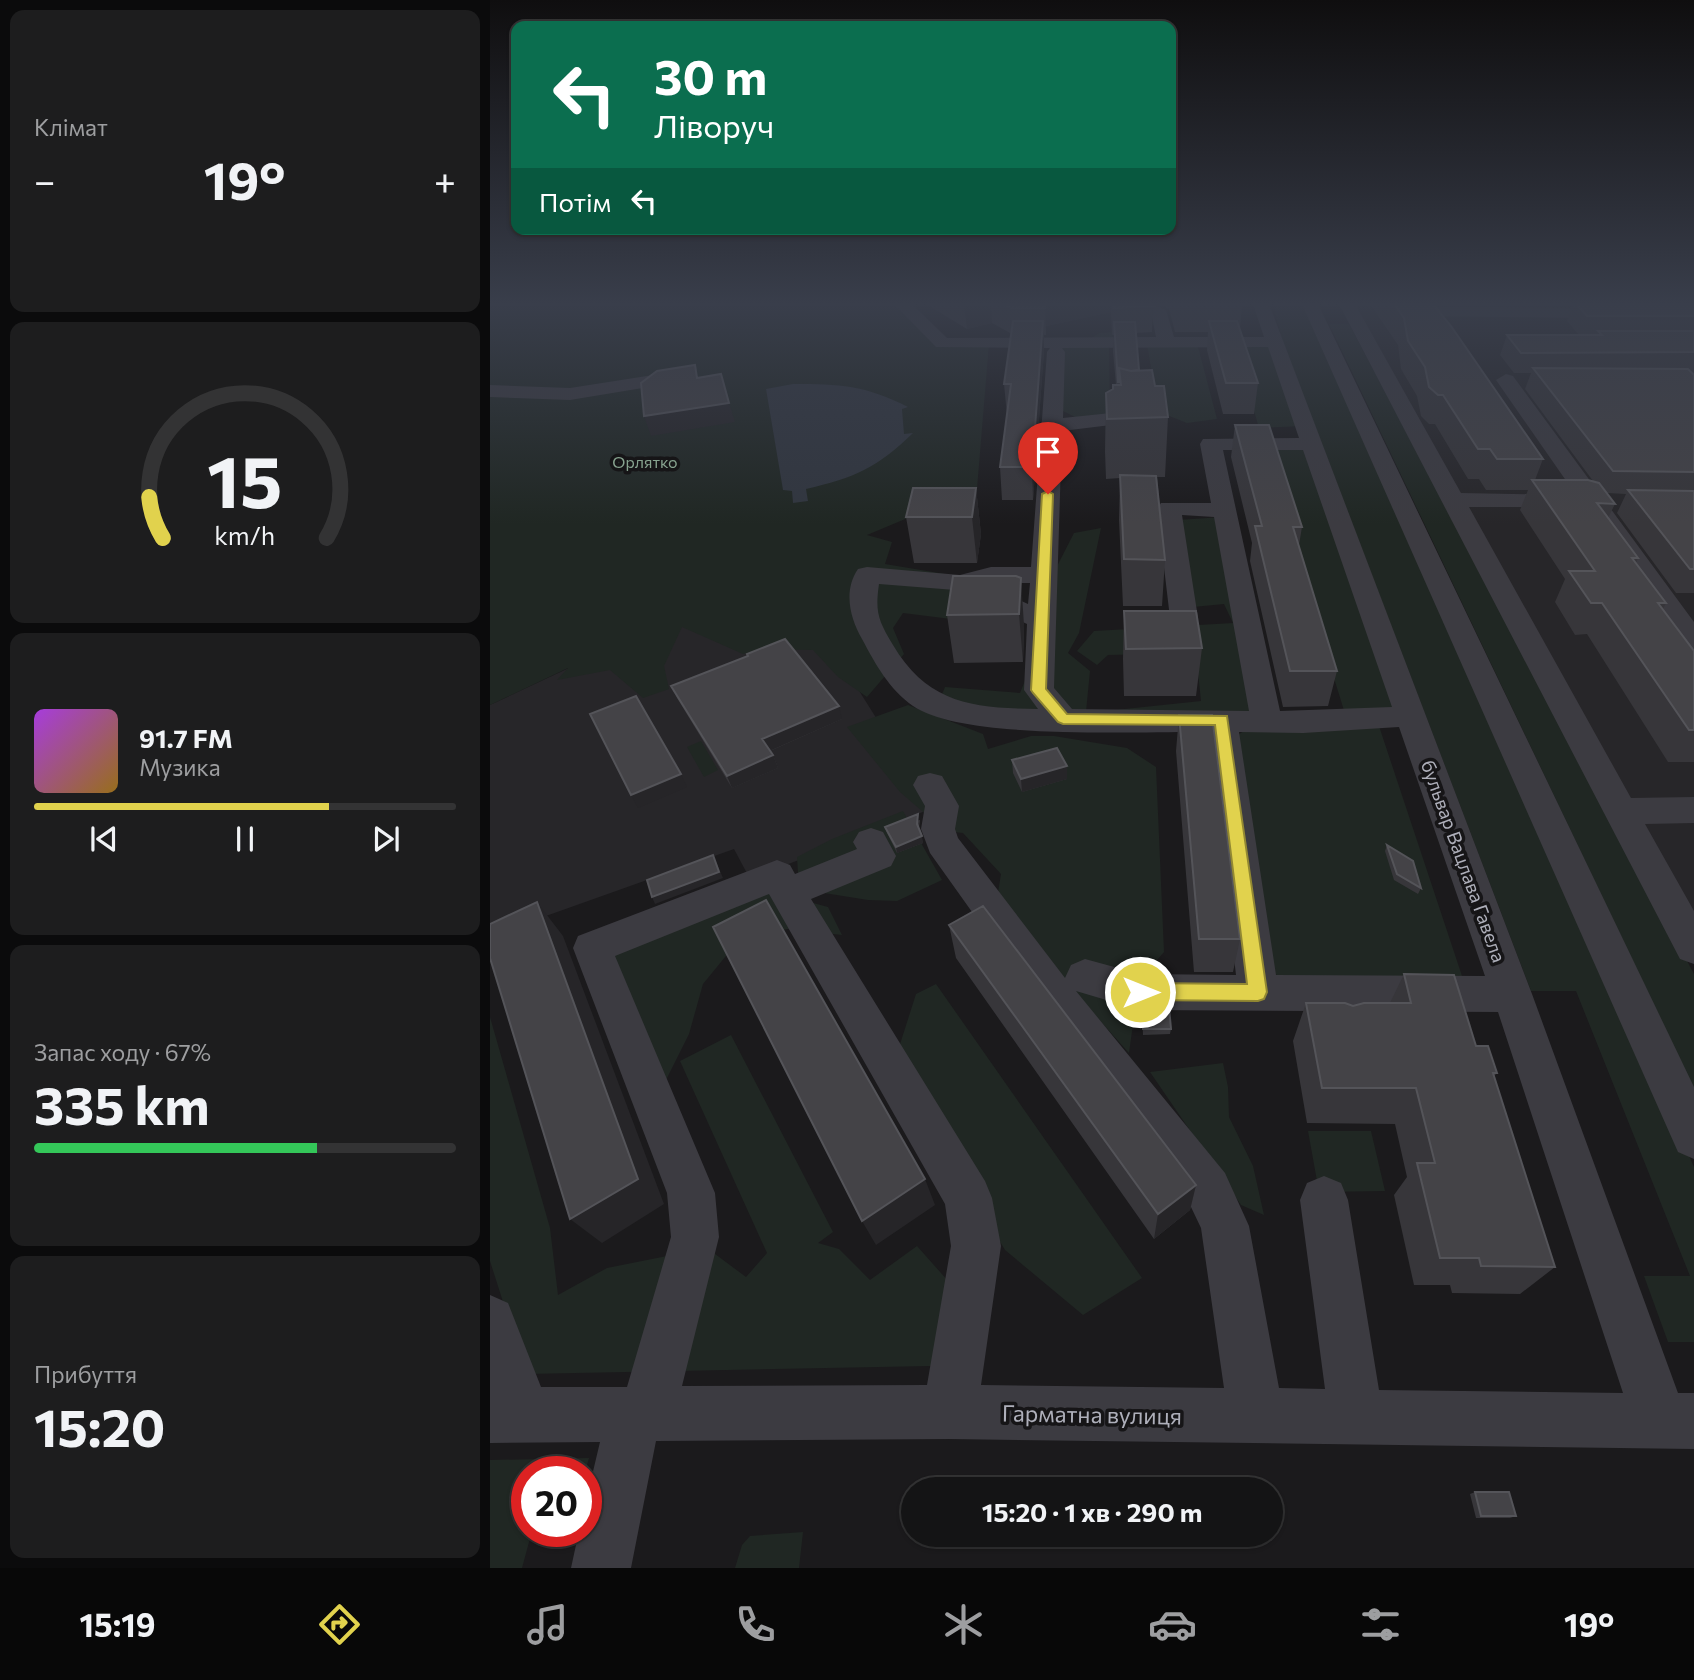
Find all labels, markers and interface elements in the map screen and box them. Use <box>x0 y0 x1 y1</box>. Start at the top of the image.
text: 30 m <box>654 45 767 105</box>
icon: left <box>539 49 630 140</box>
text: Ліворуч <box>654 105 774 145</box>
text: Клімат <box>34 113 108 141</box>
text: 19° <box>204 147 285 211</box>
text: − <box>34 156 56 203</box>
text: + <box>434 156 456 203</box>
icon: left <box>625 182 663 220</box>
text: Потім <box>539 186 611 217</box>
pin <box>1018 422 1078 494</box>
icon: arrive <box>1029 433 1067 471</box>
text: 15 <box>207 435 283 524</box>
park label: Орлятко <box>612 452 678 471</box>
text: km/h <box>215 520 275 550</box>
text: 91.7 FM <box>139 722 233 753</box>
text: Музика <box>139 753 221 781</box>
street label: бульвар Вацлава Гавела <box>1417 757 1511 965</box>
icon: previous <box>85 820 123 858</box>
icon: pause <box>226 820 264 858</box>
icon: next <box>367 820 405 858</box>
position arrow <box>1103 955 1177 1029</box>
text: Запас ходу · 67% <box>34 1038 211 1066</box>
text: 335 km <box>34 1072 210 1136</box>
text: Прибуття <box>34 1360 137 1388</box>
text: 15:20 <box>34 1394 165 1458</box>
street label: Гарматна вулиця <box>1002 1398 1182 1430</box>
speed limit sign: 20 <box>511 1456 602 1547</box>
text: 15:20 · 1 хв · 290 m <box>982 1496 1202 1527</box>
icon: directions <box>315 1600 364 1649</box>
icon: music <box>523 1600 572 1649</box>
icon: phone <box>731 1600 780 1649</box>
icon: climate <box>939 1600 988 1649</box>
icon: car <box>1148 1600 1197 1649</box>
icon: filters <box>1356 1600 1405 1649</box>
text: 15:19 <box>80 1604 155 1644</box>
text: 19° <box>1564 1604 1614 1644</box>

